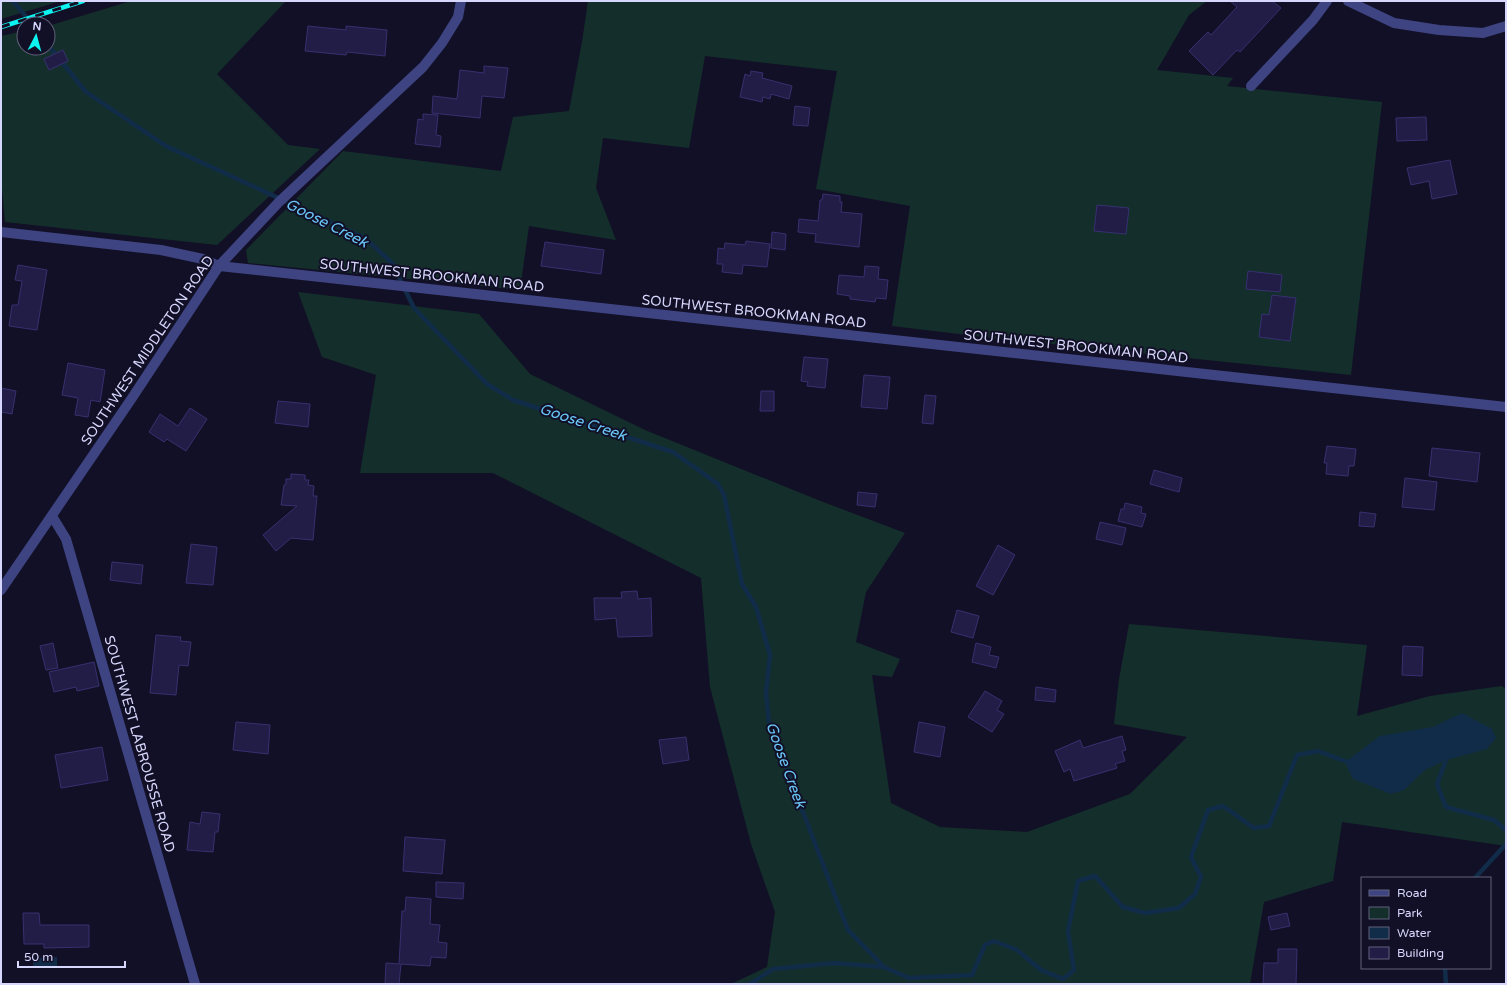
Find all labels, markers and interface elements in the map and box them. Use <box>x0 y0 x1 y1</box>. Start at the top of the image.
north arrow <box>16 16 56 56</box>
text: N <box>32 20 42 33</box>
water label: Goose Creek <box>283 195 373 252</box>
street label: SOUTHWEST MIDDLETON ROAD <box>77 252 217 448</box>
street label: SOUTHWEST BROOKMAN ROAD <box>319 255 545 296</box>
street label: SOUTHWEST BROOKMAN ROAD <box>641 291 867 332</box>
street label: SOUTHWEST BROOKMAN ROAD <box>963 326 1189 367</box>
water label: Goose Creek <box>537 400 630 445</box>
street label: SOUTHWEST LABROUSSE ROAD <box>100 634 179 855</box>
water label: Goose Creek <box>762 720 811 812</box>
legend <box>1361 877 1491 969</box>
text: Road <box>1397 886 1427 900</box>
text: Park <box>1397 906 1423 920</box>
text: Water <box>1397 926 1432 940</box>
scale bar <box>18 943 125 969</box>
text: Building <box>1397 946 1444 960</box>
text: 50 m <box>24 950 53 964</box>

